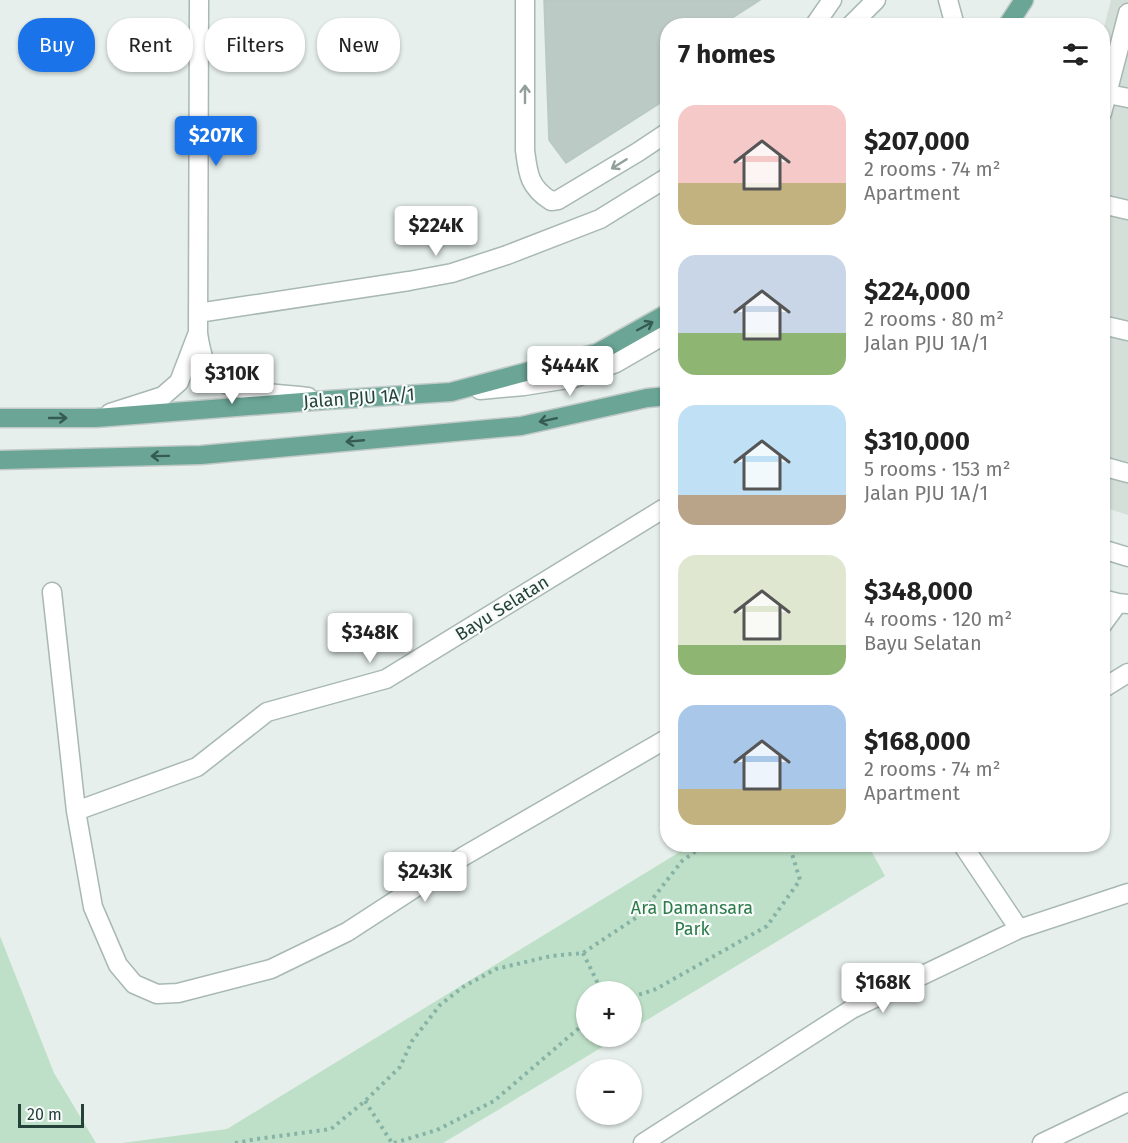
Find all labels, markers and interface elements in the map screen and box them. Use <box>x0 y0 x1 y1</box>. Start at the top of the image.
chip: Buy <box>18 18 95 72</box>
chip: Rent <box>107 18 193 72</box>
chip: Filters <box>205 18 305 72</box>
chip: New <box>317 18 400 72</box>
icon: filters <box>1059 38 1092 71</box>
text: 7 homes <box>678 39 775 70</box>
one-way arrow <box>519 84 531 104</box>
pin: $207K <box>174 116 258 167</box>
text: $207K <box>189 123 243 147</box>
text: $207,000 <box>864 126 970 157</box>
icon: home <box>726 129 798 201</box>
text: 2 rooms · 74 m² <box>864 157 1001 181</box>
one-way arrow <box>611 158 628 170</box>
text: Apartment <box>864 181 960 205</box>
pin: $224K <box>394 206 478 257</box>
text: $224K <box>409 213 463 237</box>
text: $224,000 <box>864 276 970 307</box>
icon: home <box>726 279 798 351</box>
text: 2 rooms · 80 m² <box>864 307 1004 331</box>
one-way arrow <box>636 320 653 332</box>
text: Jalan PJU 1A/1 <box>864 331 988 355</box>
pin: $444K <box>528 346 612 397</box>
text: $444K <box>541 353 599 377</box>
pin: $310K <box>190 354 274 405</box>
text: $310K <box>205 361 259 385</box>
street label: Jalan PJU 1A/1 <box>303 383 415 413</box>
one-way arrow <box>48 412 68 424</box>
one-way arrow <box>539 415 559 426</box>
text: $310,000 <box>864 426 970 457</box>
icon: home <box>726 429 798 501</box>
one-way arrow <box>345 436 365 447</box>
one-way arrow <box>151 450 171 462</box>
text: 5 rooms · 153 m² <box>864 457 1011 481</box>
text: Jalan PJU 1A/1 <box>864 481 988 505</box>
street label: Bayu Selatan <box>451 571 553 645</box>
text: $348,000 <box>864 576 973 607</box>
icon: home <box>726 579 798 651</box>
text: 4 rooms · 120 m² <box>864 607 1012 631</box>
pin: $348K <box>328 613 412 664</box>
text: $348K <box>342 620 398 644</box>
text: Bayu Selatan <box>864 631 982 655</box>
text: $168,000 <box>864 726 971 757</box>
icon: home <box>726 729 798 801</box>
text: 2 rooms · 74 m² <box>864 757 1001 781</box>
text: Apartment <box>864 781 960 805</box>
pin: $243K <box>383 852 467 903</box>
text: $243K <box>398 859 452 883</box>
park label: Ara Damansara Park <box>631 897 753 940</box>
pin: $168K <box>841 963 925 1014</box>
text: $168K <box>855 970 911 994</box>
map controls <box>576 981 642 1125</box>
button: + <box>576 981 642 1047</box>
button: − <box>576 1059 642 1125</box>
scale bar <box>18 1101 84 1128</box>
text: 20 m <box>27 1105 62 1124</box>

